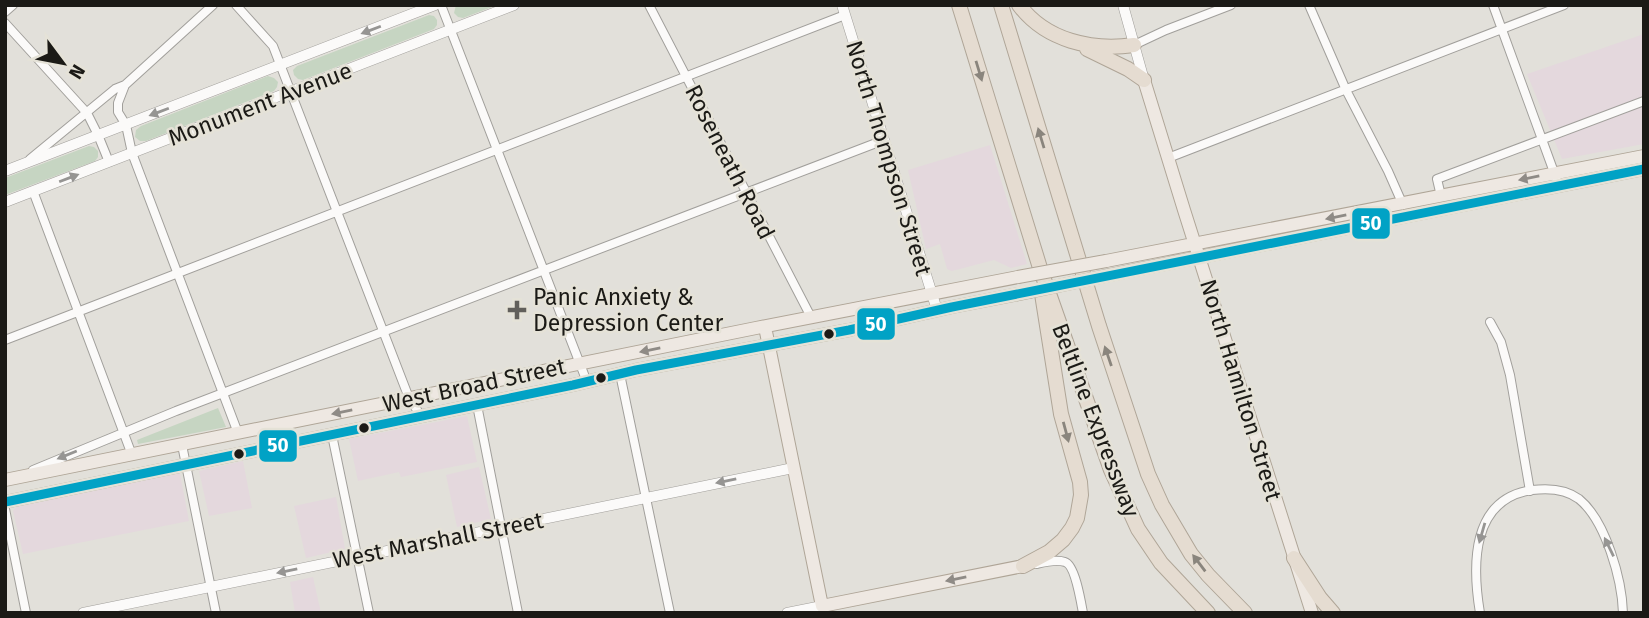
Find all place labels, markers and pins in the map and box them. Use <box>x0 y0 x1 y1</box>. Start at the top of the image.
place label: Panic Anxiety & Depression Center <box>533 283 723 337</box>
marker: Panic Anxiety & Depression Center <box>507 300 527 320</box>
unlabelled marker <box>822 327 836 341</box>
unlabelled marker <box>594 371 608 385</box>
unlabelled marker <box>357 421 371 435</box>
unlabelled marker <box>232 447 246 461</box>

